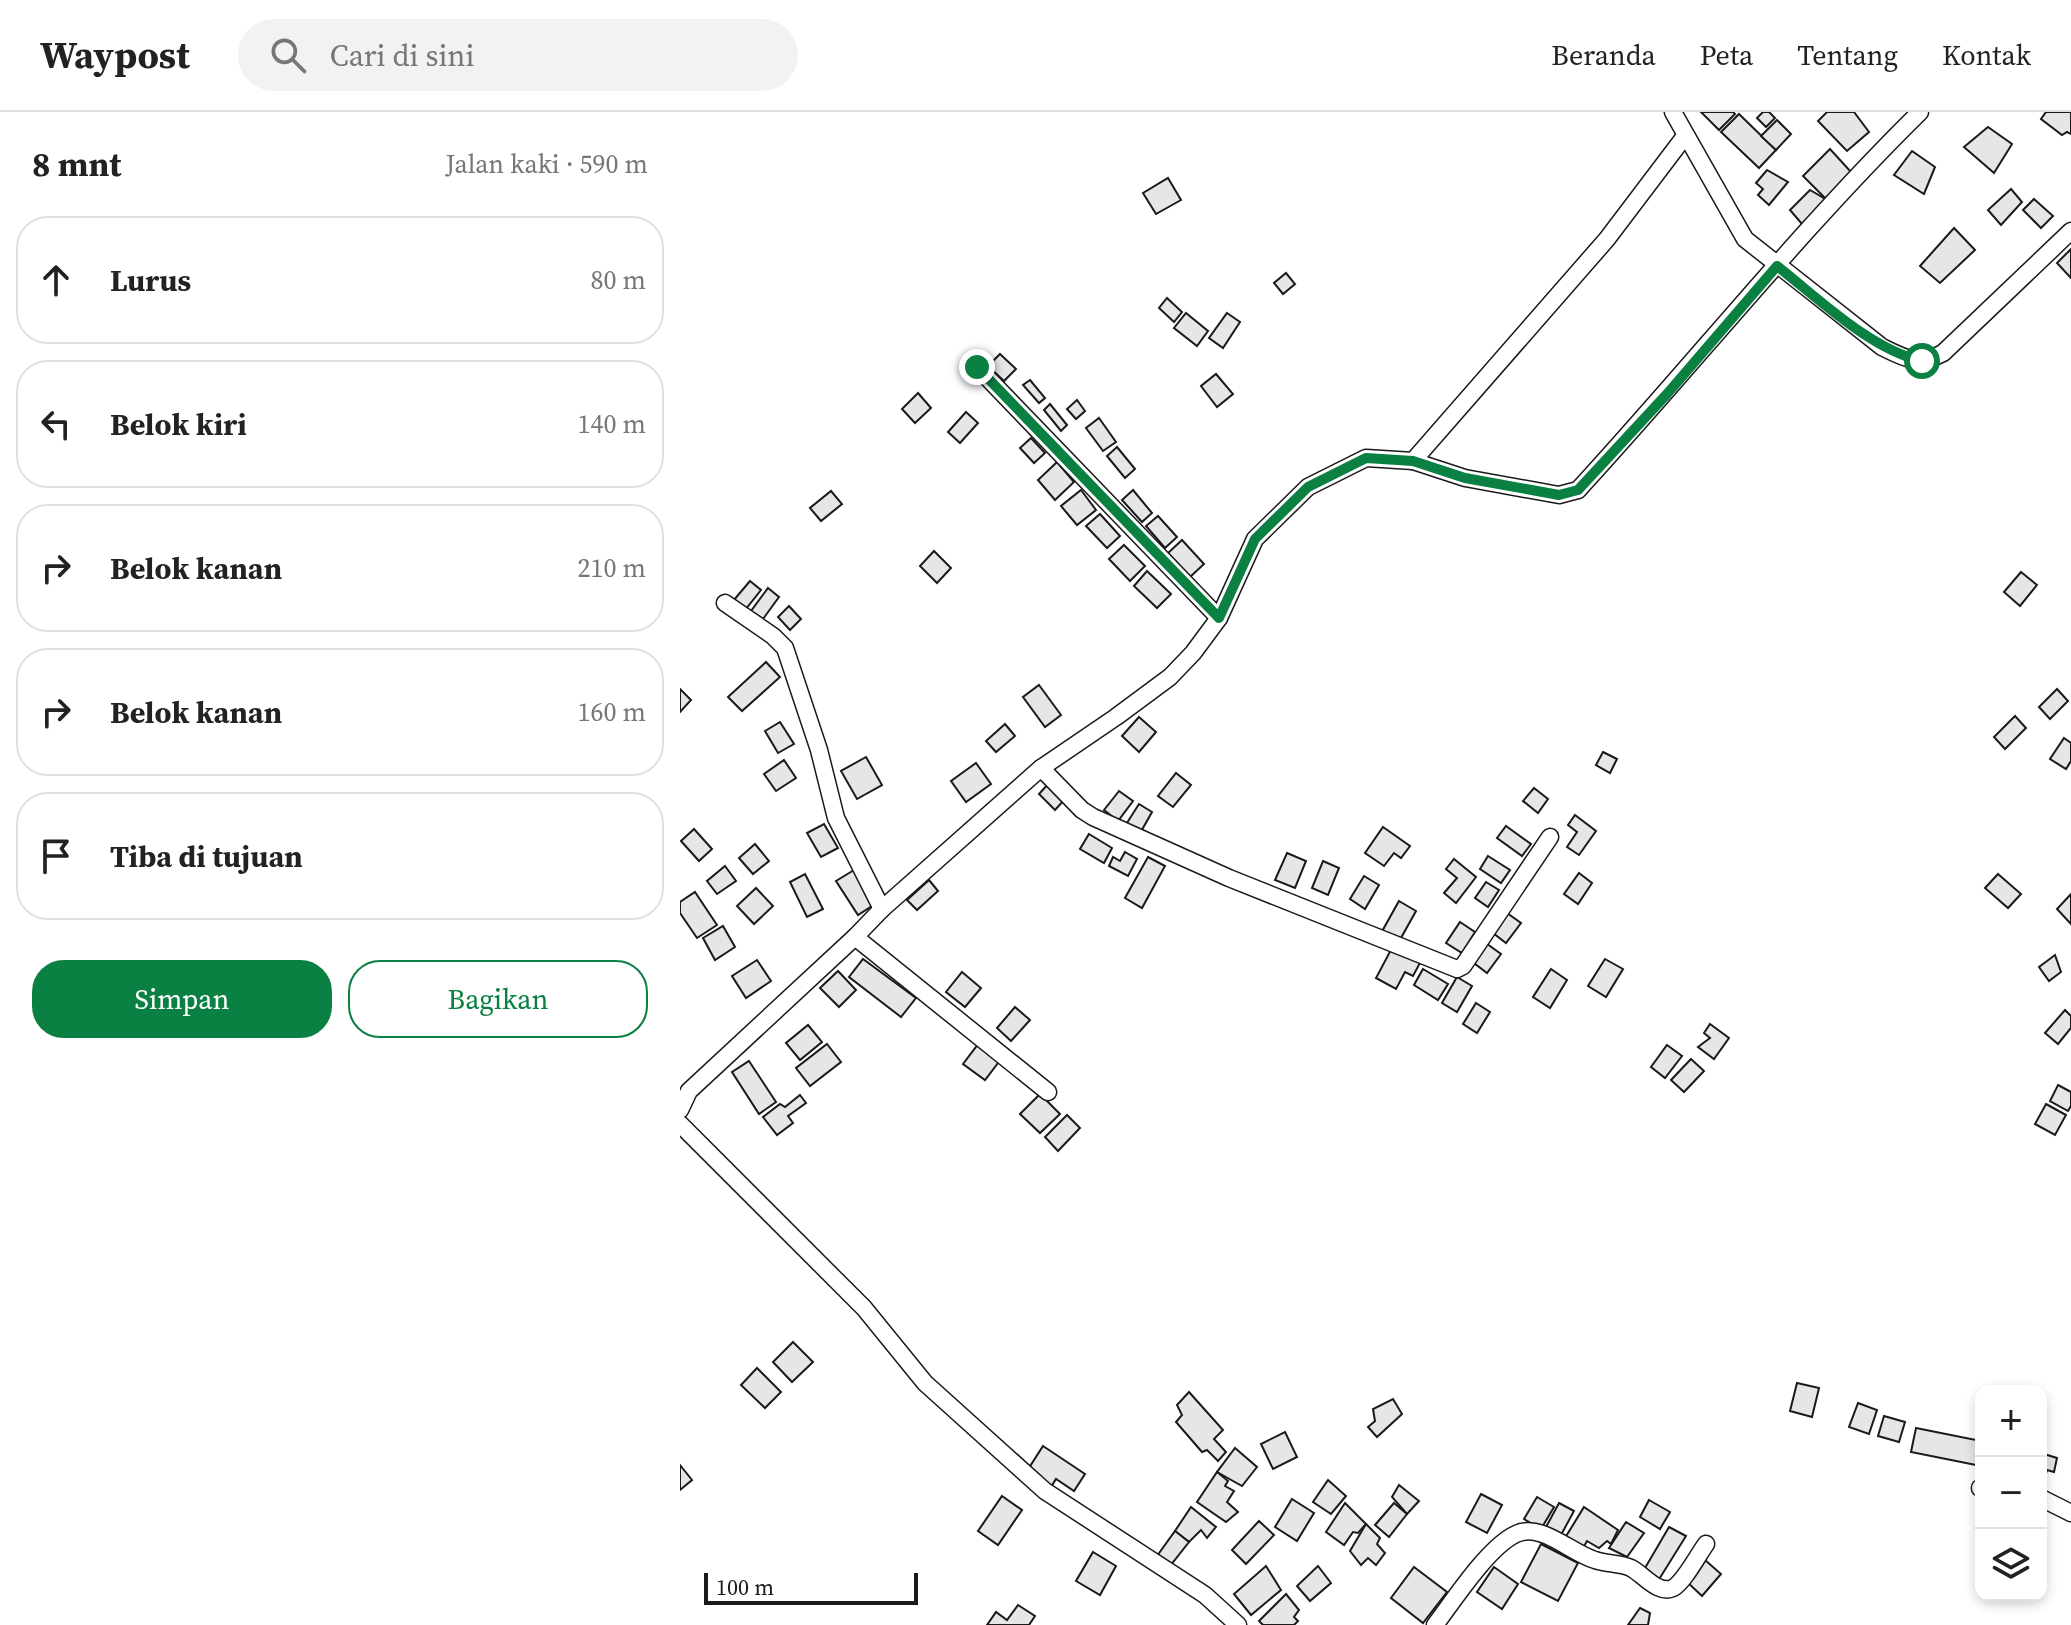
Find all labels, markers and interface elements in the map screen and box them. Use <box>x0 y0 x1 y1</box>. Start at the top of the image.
search box <box>238 19 798 91</box>
text: Waypost <box>40 29 190 81</box>
icon: search <box>266 33 310 77</box>
text: Cari di sini <box>330 35 474 76</box>
text: Beranda <box>1551 36 1656 74</box>
text: Peta <box>1700 36 1753 74</box>
text: Tentang <box>1797 36 1898 74</box>
text: Kontak <box>1942 36 2031 74</box>
text: 8 mnt <box>32 141 122 187</box>
text: Jalan kaki · 590 m <box>445 146 648 182</box>
icon: ahead <box>34 258 78 302</box>
text: Lurus <box>110 260 191 301</box>
text: 80 m <box>591 262 646 298</box>
route start <box>1904 343 1940 379</box>
route end <box>959 349 995 385</box>
icon: left <box>34 402 78 446</box>
text: Belok kiri <box>110 404 247 445</box>
text: 140 m <box>578 406 646 442</box>
icon: right <box>34 546 78 590</box>
text: Belok kanan <box>110 548 282 589</box>
text: 210 m <box>578 550 646 586</box>
icon: right <box>34 690 78 734</box>
text: Belok kanan <box>110 692 282 733</box>
text: 160 m <box>578 694 646 730</box>
icon: arrive <box>34 834 78 878</box>
text: Tiba di tujuan <box>110 836 303 877</box>
button: Simpan <box>32 960 332 1038</box>
button: Bagikan <box>348 960 648 1038</box>
map controls <box>1975 1385 2047 1601</box>
button: + <box>1975 1385 2047 1457</box>
button: − <box>1975 1457 2047 1529</box>
button: layers <box>1975 1529 2047 1601</box>
scale bar <box>704 1569 918 1605</box>
text: 100 m <box>716 1572 774 1602</box>

